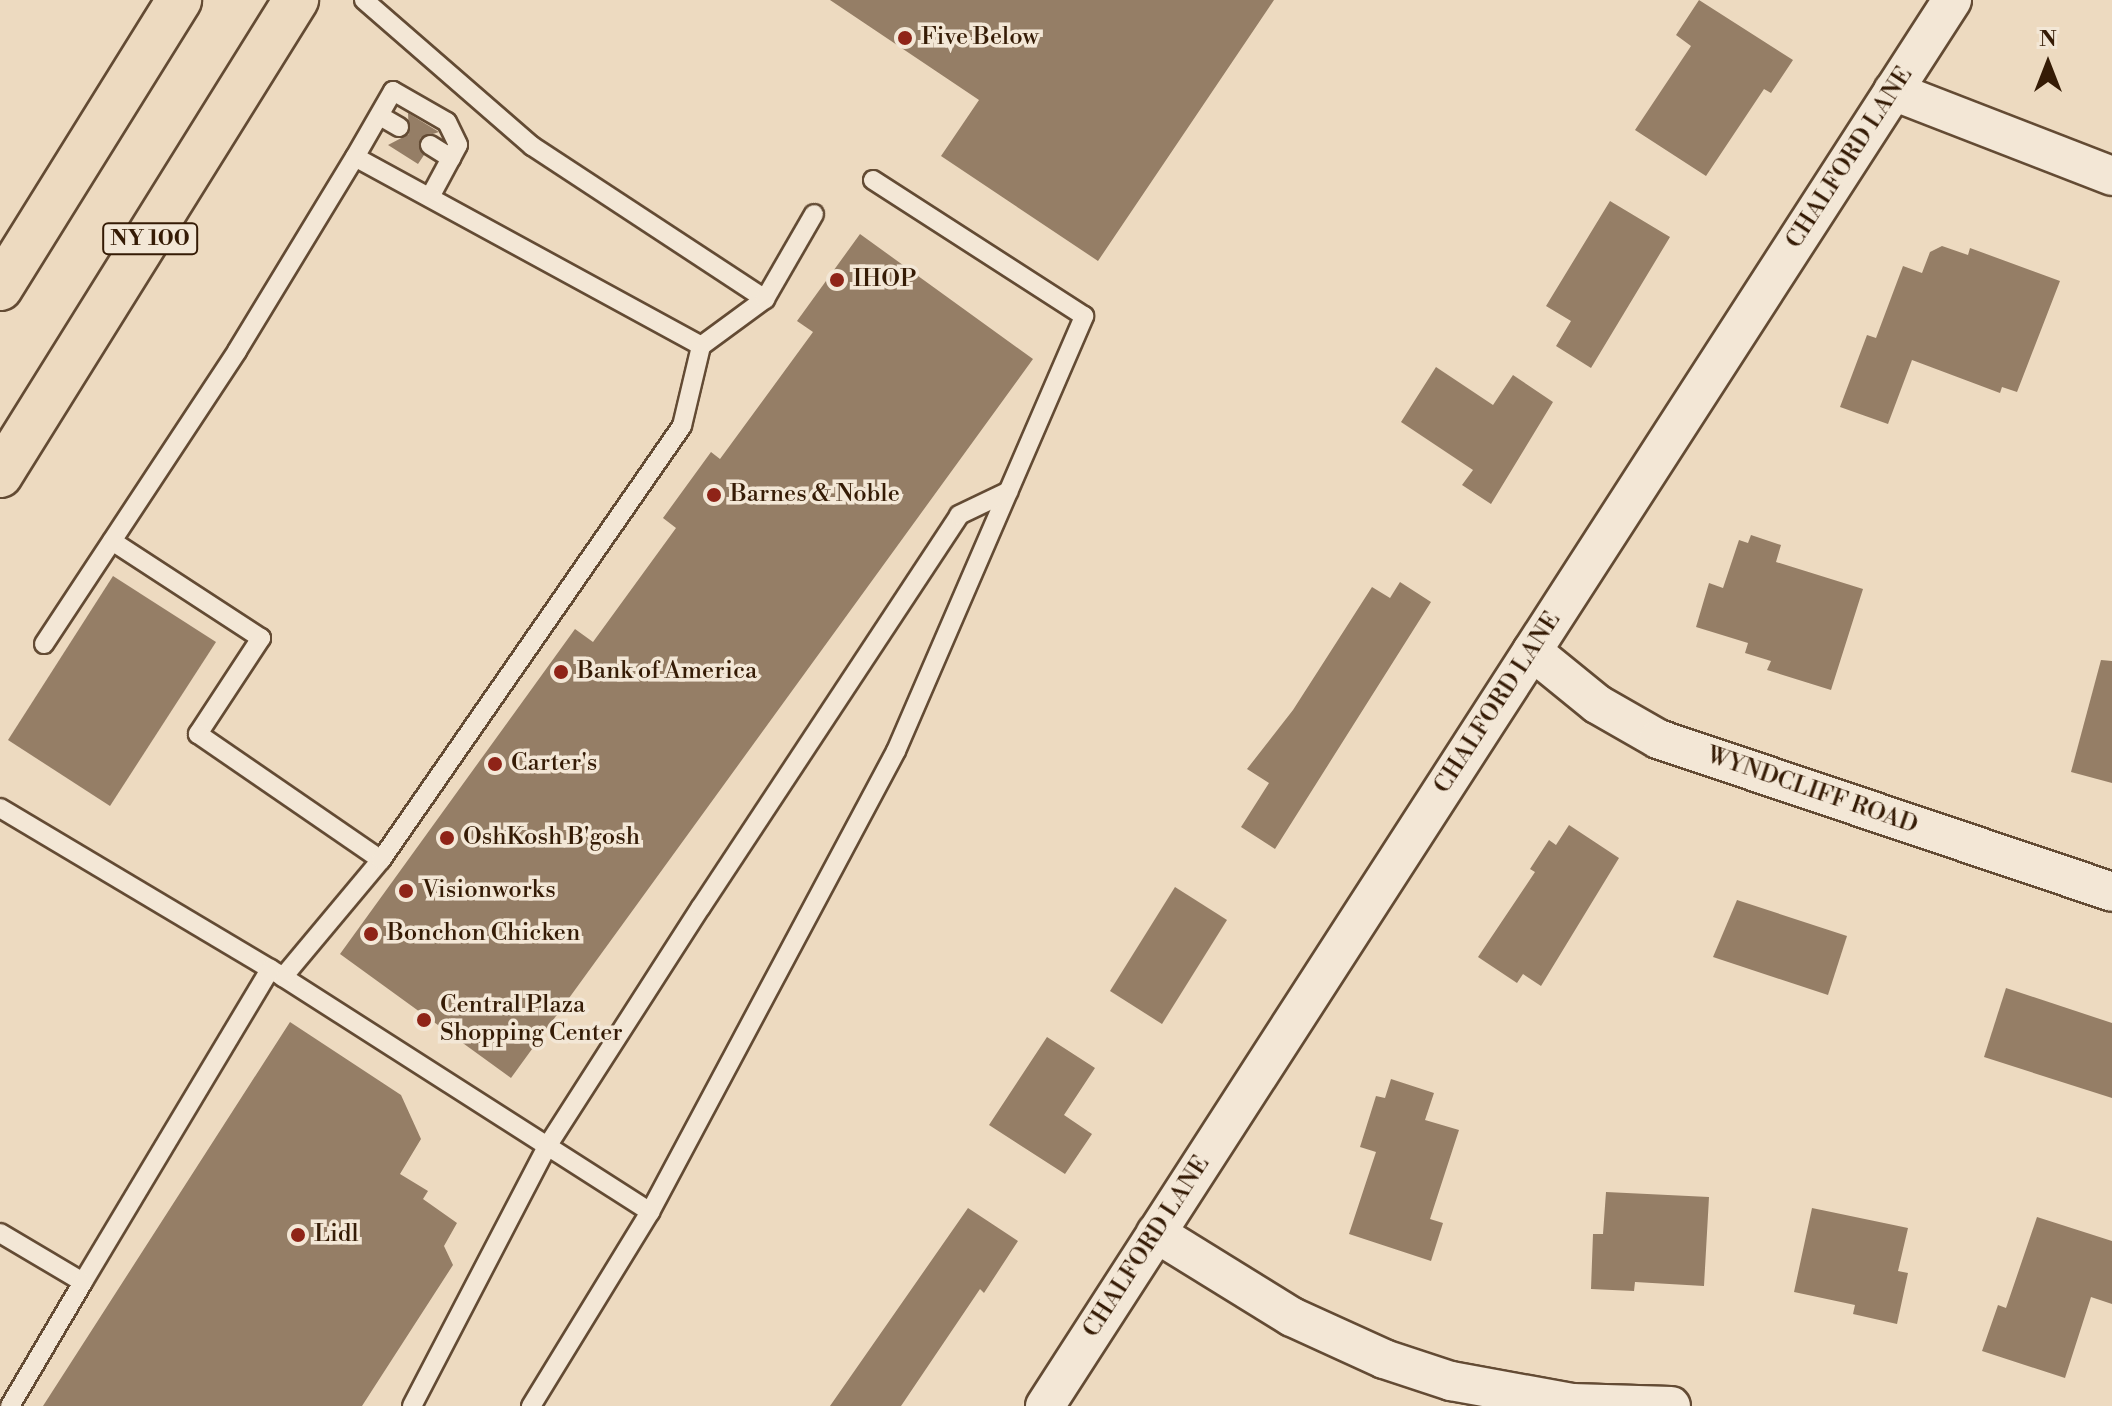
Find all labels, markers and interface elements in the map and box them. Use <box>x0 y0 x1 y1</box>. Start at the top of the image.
place label: Five Below <box>921 24 1039 52</box>
north arrow <box>2008 24 2088 104</box>
text: N <box>2039 26 2057 53</box>
marker: Five Below <box>896 29 914 47</box>
street label: CHALFORD LANE <box>1781 62 1919 254</box>
road number: NY 100 <box>102 221 198 257</box>
place label: IHOP <box>853 266 917 294</box>
marker: IHOP <box>828 271 846 289</box>
place label: Barnes & Noble <box>730 481 900 509</box>
marker: Barnes & Noble <box>705 486 723 504</box>
street label: CHALFORD LANE <box>1429 607 1567 799</box>
place label: Bank of America <box>577 658 757 686</box>
marker: Bank of America <box>552 663 570 681</box>
street label: WYNDCLIFF ROAD <box>1703 741 1921 841</box>
place label: Carter's <box>511 750 597 778</box>
marker: Carter's <box>486 755 504 773</box>
place label: OshKosh B'gosh <box>463 824 640 852</box>
marker: OshKosh B'gosh <box>438 829 456 847</box>
place label: Visionworks <box>422 877 556 905</box>
marker: Visionworks <box>397 882 415 900</box>
place label: Bonchon Chicken <box>387 920 580 948</box>
marker: Bonchon Chicken <box>362 925 380 943</box>
place label: Central Plaza Shopping Center <box>440 992 623 1048</box>
marker: Central Plaza Shopping Center <box>415 1011 433 1029</box>
street label: CHALFORD LANE <box>1078 1151 1216 1343</box>
place label: Lidl <box>314 1221 359 1249</box>
marker: Lidl <box>289 1226 307 1244</box>

